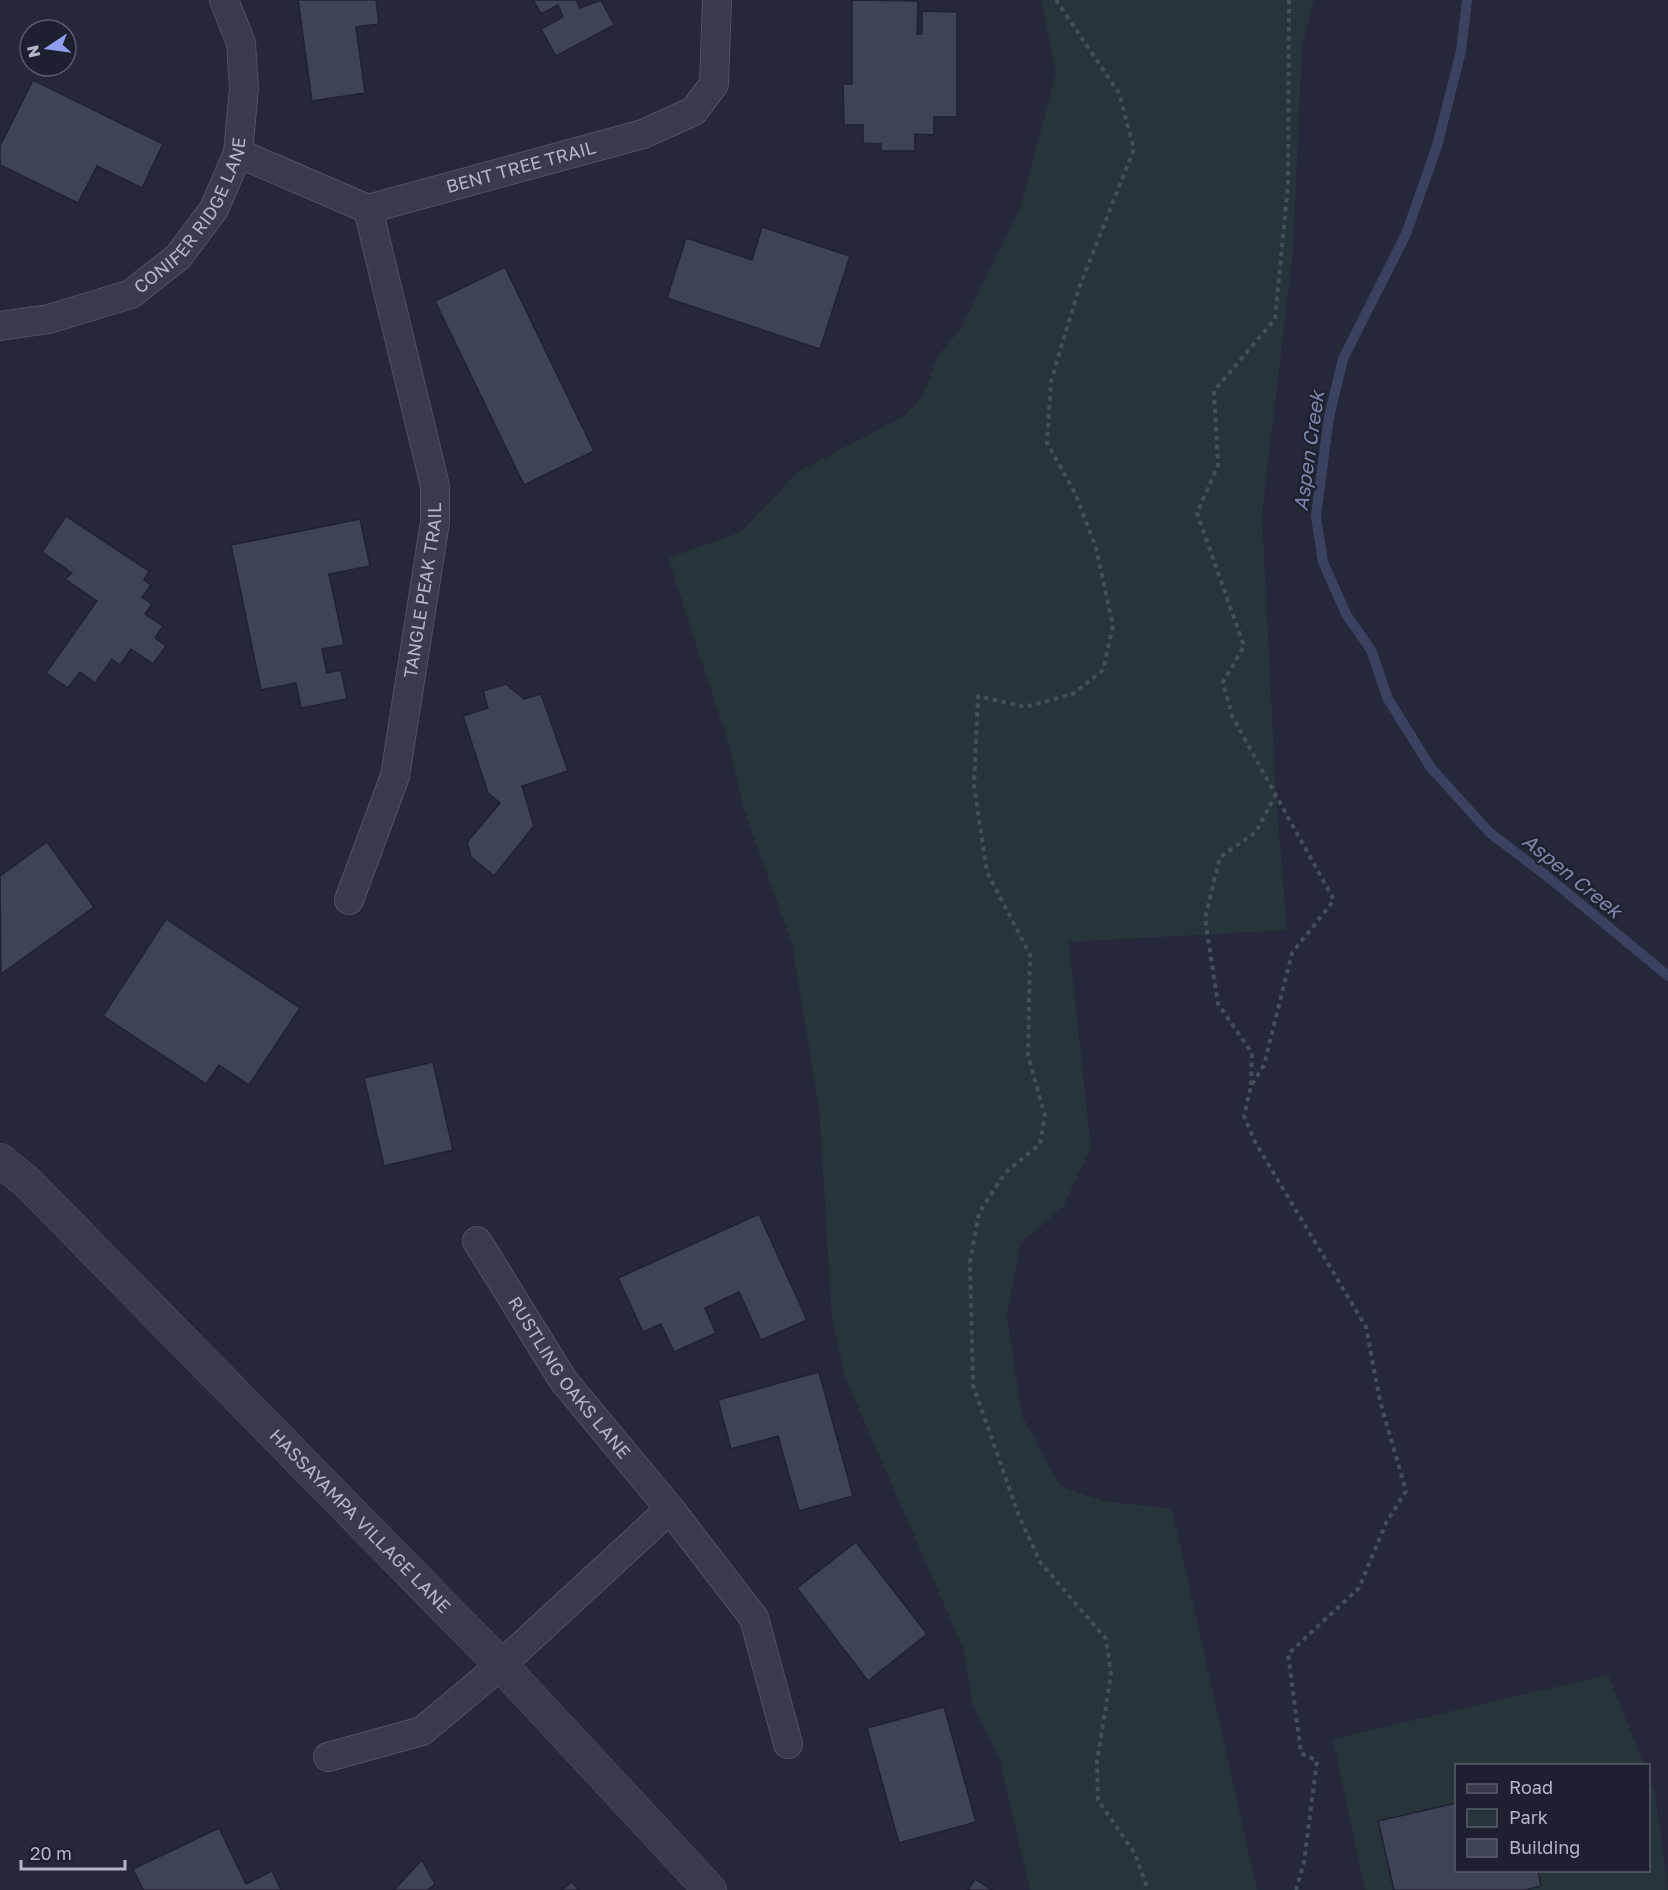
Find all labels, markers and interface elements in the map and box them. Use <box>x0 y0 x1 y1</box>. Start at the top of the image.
north arrow <box>18 18 78 78</box>
text: N <box>22 43 44 60</box>
street label: CONIFER RIDGE LANE <box>129 136 249 298</box>
street label: BENT TREE TRAIL <box>444 136 598 197</box>
water label: Aspen Creek <box>1288 387 1329 512</box>
street label: TANGLE PEAK TRAIL <box>399 503 445 680</box>
water label: Aspen Creek <box>1518 828 1629 924</box>
street label: RUSTLING OAKS LANE <box>504 1292 636 1463</box>
street label: HASSAYAMPA VILLAGE LANE <box>265 1424 456 1617</box>
legend <box>1455 1764 1650 1872</box>
text: Road <box>1509 1776 1553 1798</box>
text: Park <box>1509 1806 1548 1828</box>
scale bar <box>21 1833 124 1871</box>
text: Building <box>1509 1836 1580 1858</box>
text: 20 m <box>30 1842 72 1864</box>

